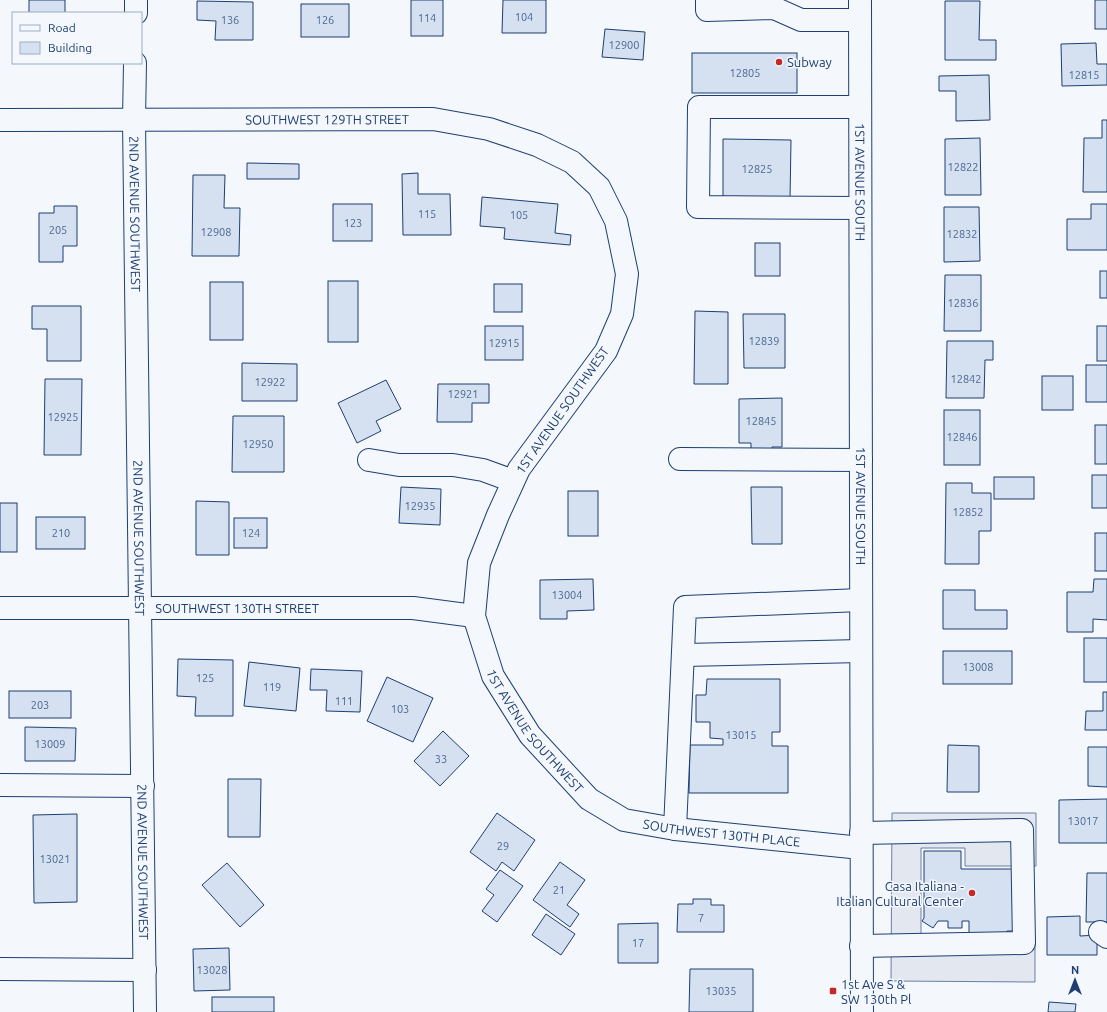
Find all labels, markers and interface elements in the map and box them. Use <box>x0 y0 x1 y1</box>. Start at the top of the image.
house number: 104 <box>515 11 533 23</box>
legend <box>12 12 142 64</box>
house number: 114 <box>418 12 436 24</box>
house number: 136 <box>221 14 239 26</box>
house number: 126 <box>316 14 334 26</box>
text: Road <box>48 21 76 34</box>
house number: 12900 <box>608 39 640 51</box>
text: Building <box>48 41 92 54</box>
place label: Subway <box>787 55 832 69</box>
marker: Subway <box>774 57 784 67</box>
house number: 12805 <box>729 67 761 79</box>
house number: 12815 <box>1068 69 1100 81</box>
street label: SOUTHWEST 129TH STREET <box>245 112 409 126</box>
street label: 1ST AVENUE SOUTH <box>853 123 867 241</box>
street label: 2ND AVENUE SOUTHWEST <box>127 136 143 292</box>
house number: 12822 <box>947 161 979 173</box>
house number: 12825 <box>741 163 773 175</box>
house number: 115 <box>418 208 436 220</box>
house number: 105 <box>510 209 528 221</box>
house number: 123 <box>344 217 362 229</box>
house number: 205 <box>49 224 67 236</box>
house number: 12908 <box>200 226 232 238</box>
house number: 12832 <box>946 228 978 240</box>
house number: 12836 <box>947 297 979 309</box>
house number: 12839 <box>748 335 780 347</box>
house number: 12915 <box>488 337 520 349</box>
street label: 1ST AVENUE SOUTHWEST <box>513 344 611 476</box>
house number: 12842 <box>950 373 982 385</box>
house number: 12922 <box>254 376 286 388</box>
house number: 12921 <box>447 388 479 400</box>
house number: 12925 <box>47 411 79 423</box>
house number: 12845 <box>745 415 777 427</box>
house number: 12846 <box>946 431 978 443</box>
house number: 12950 <box>242 438 274 450</box>
street label: 1ST AVENUE SOUTH <box>854 447 868 565</box>
street label: 2ND AVENUE SOUTHWEST <box>131 460 147 616</box>
house number: 12935 <box>404 500 436 512</box>
house number: 12852 <box>952 506 984 518</box>
house number: 210 <box>52 527 70 539</box>
house number: 124 <box>242 527 260 539</box>
house number: 13004 <box>551 589 583 601</box>
street label: SOUTHWEST 130TH STREET <box>155 601 319 615</box>
house number: 13008 <box>962 661 994 673</box>
street label: 1ST AVENUE SOUTHWEST <box>484 667 586 795</box>
house number: 125 <box>196 672 214 684</box>
house number: 119 <box>263 681 281 693</box>
house number: 111 <box>335 695 353 707</box>
house number: 203 <box>31 699 49 711</box>
house number: 103 <box>391 703 409 715</box>
house number: 13015 <box>725 729 757 741</box>
house number: 13009 <box>34 738 66 750</box>
house number: 33 <box>435 753 447 765</box>
street label: 2ND AVENUE SOUTHWEST <box>135 784 151 940</box>
house number: 13017 <box>1067 815 1099 827</box>
street label: SOUTHWEST 130TH PLACE <box>642 816 801 849</box>
house number: 29 <box>497 840 509 852</box>
house number: 13021 <box>39 853 71 865</box>
place label: Casa Italiana - Italian Cultural Center <box>836 879 964 908</box>
house number: 21 <box>553 884 565 896</box>
marker: Casa Italiana - Italian Cultural Center <box>967 888 977 898</box>
house number: 7 <box>698 912 704 924</box>
house number: 17 <box>632 937 644 949</box>
north arrow <box>1055 960 1095 1000</box>
house number: 13028 <box>196 964 228 976</box>
text: N <box>1071 964 1079 976</box>
place label: 1st Ave S & SW 130th Pl <box>841 977 912 1006</box>
house number: 13035 <box>705 985 737 997</box>
marker: 1st Ave S & SW 130th Pl <box>828 986 838 996</box>

